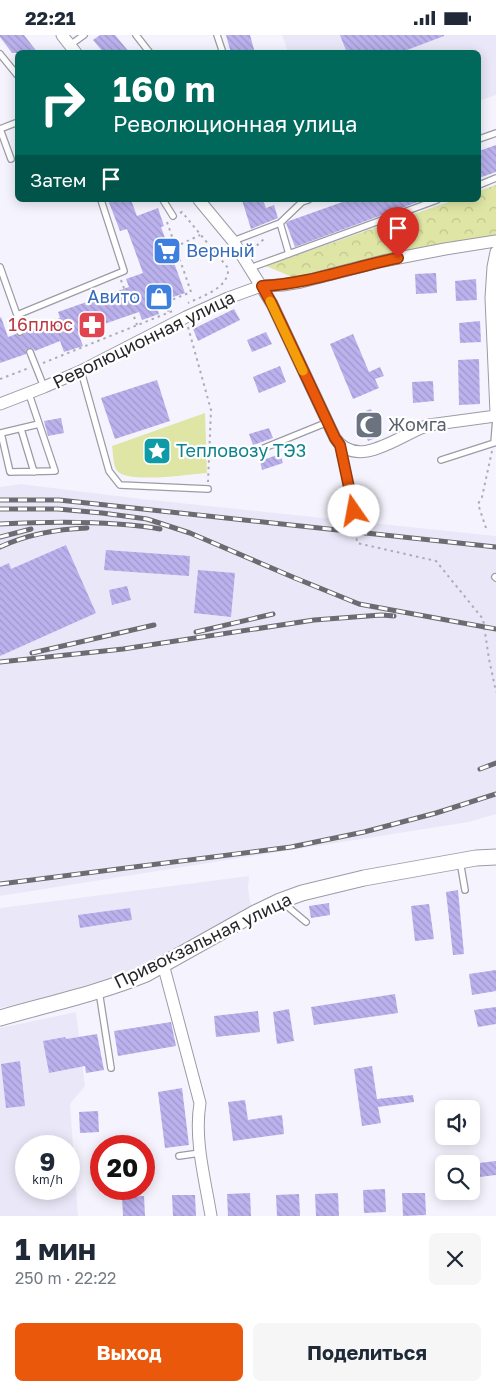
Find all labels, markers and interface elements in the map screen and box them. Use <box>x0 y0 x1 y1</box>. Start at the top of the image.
text: 22:21 <box>25 6 76 29</box>
text: 160 m <box>113 68 215 110</box>
icon: right <box>30 70 95 135</box>
text: Революционная улица <box>113 110 357 137</box>
icon: arrive <box>97 165 125 193</box>
text: Затем <box>30 168 87 191</box>
pin <box>377 207 419 258</box>
icon: arrive <box>384 214 412 242</box>
supermarket icon: Верный <box>152 236 182 266</box>
place label: Верный <box>186 239 255 261</box>
shop icon: Авито <box>144 282 174 312</box>
street label: Революционная улица <box>49 285 238 393</box>
place label: Авито <box>87 285 140 307</box>
pharmacy icon: 16плюс <box>77 310 107 340</box>
place label: 16плюс <box>8 313 73 335</box>
mosque icon: Жомга <box>354 410 384 440</box>
place label: Жомга <box>388 413 447 435</box>
place icon: Тепловозу ТЭ3 <box>142 436 172 466</box>
place label: Тепловозу ТЭ3 <box>176 439 306 461</box>
position arrow <box>327 484 379 536</box>
street label: Привокзальная улица <box>110 887 295 993</box>
map controls <box>435 1100 480 1200</box>
button: sound <box>435 1100 480 1145</box>
speed limit sign: 20 <box>90 1135 155 1200</box>
text: 9 <box>40 1146 55 1177</box>
button: search <box>435 1155 480 1200</box>
text: km/h <box>32 1172 63 1187</box>
text: 1 мин <box>15 1231 96 1267</box>
button: close <box>429 1233 481 1285</box>
text: 250 m · 22:22 <box>15 1268 116 1288</box>
button: Выход <box>15 1323 243 1381</box>
button: Поделиться <box>253 1323 481 1381</box>

